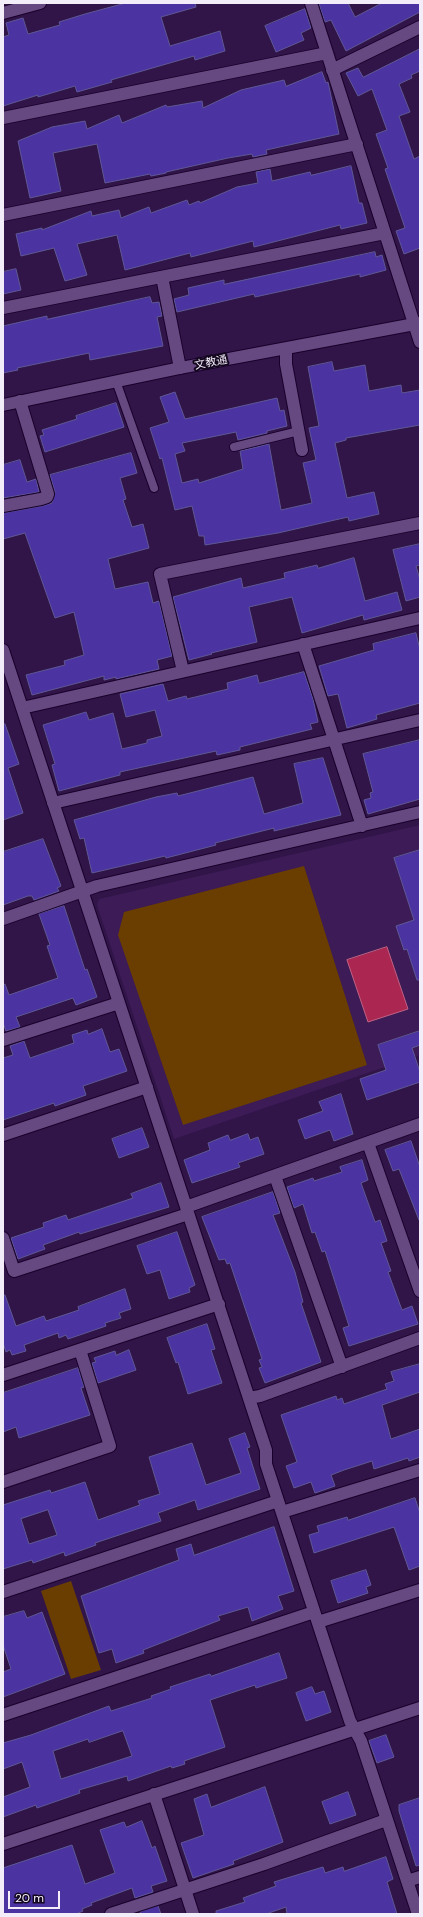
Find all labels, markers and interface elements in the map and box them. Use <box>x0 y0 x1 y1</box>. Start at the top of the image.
street label: 文教通 <box>194 353 228 373</box>
scale bar <box>10 1883 62 1909</box>
text: 20 m <box>15 1890 44 1906</box>

